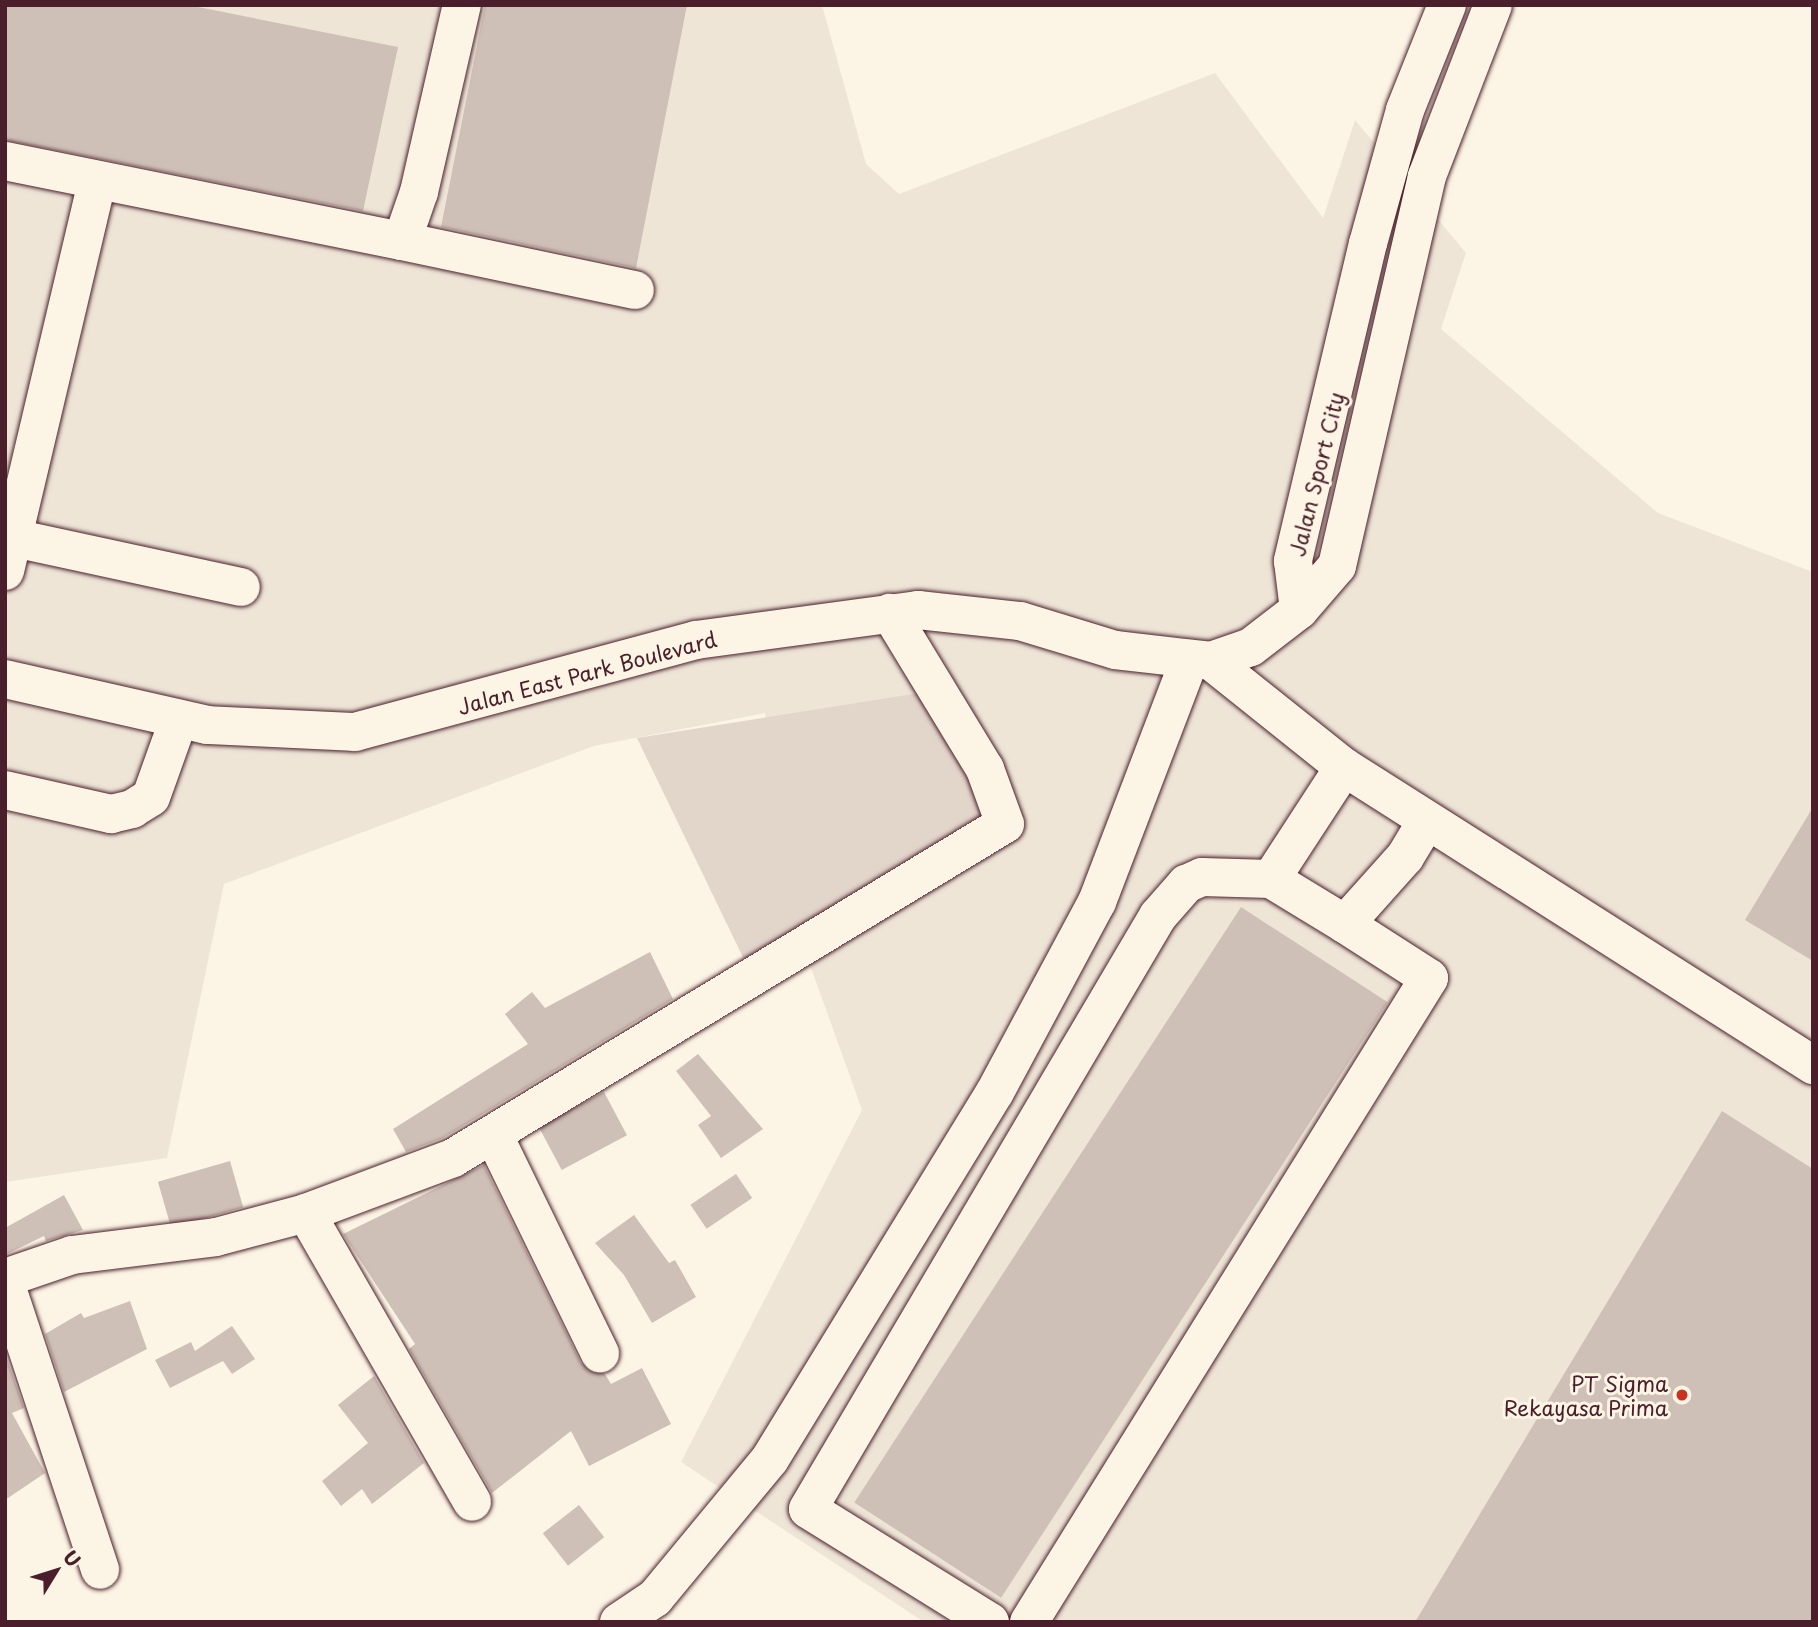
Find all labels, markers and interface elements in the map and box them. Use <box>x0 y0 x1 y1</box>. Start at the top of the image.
street label: Jalan Sport City <box>1283 390 1349 558</box>
street label: Jalan East Park Boulevard <box>454 625 720 719</box>
place label: PT Sigma Rekayasa Prima <box>1503 1370 1668 1420</box>
marker: PT Sigma Rekayasa Prima <box>1674 1387 1690 1403</box>
north arrow <box>21 1536 91 1606</box>
text: U <box>57 1544 88 1572</box>

